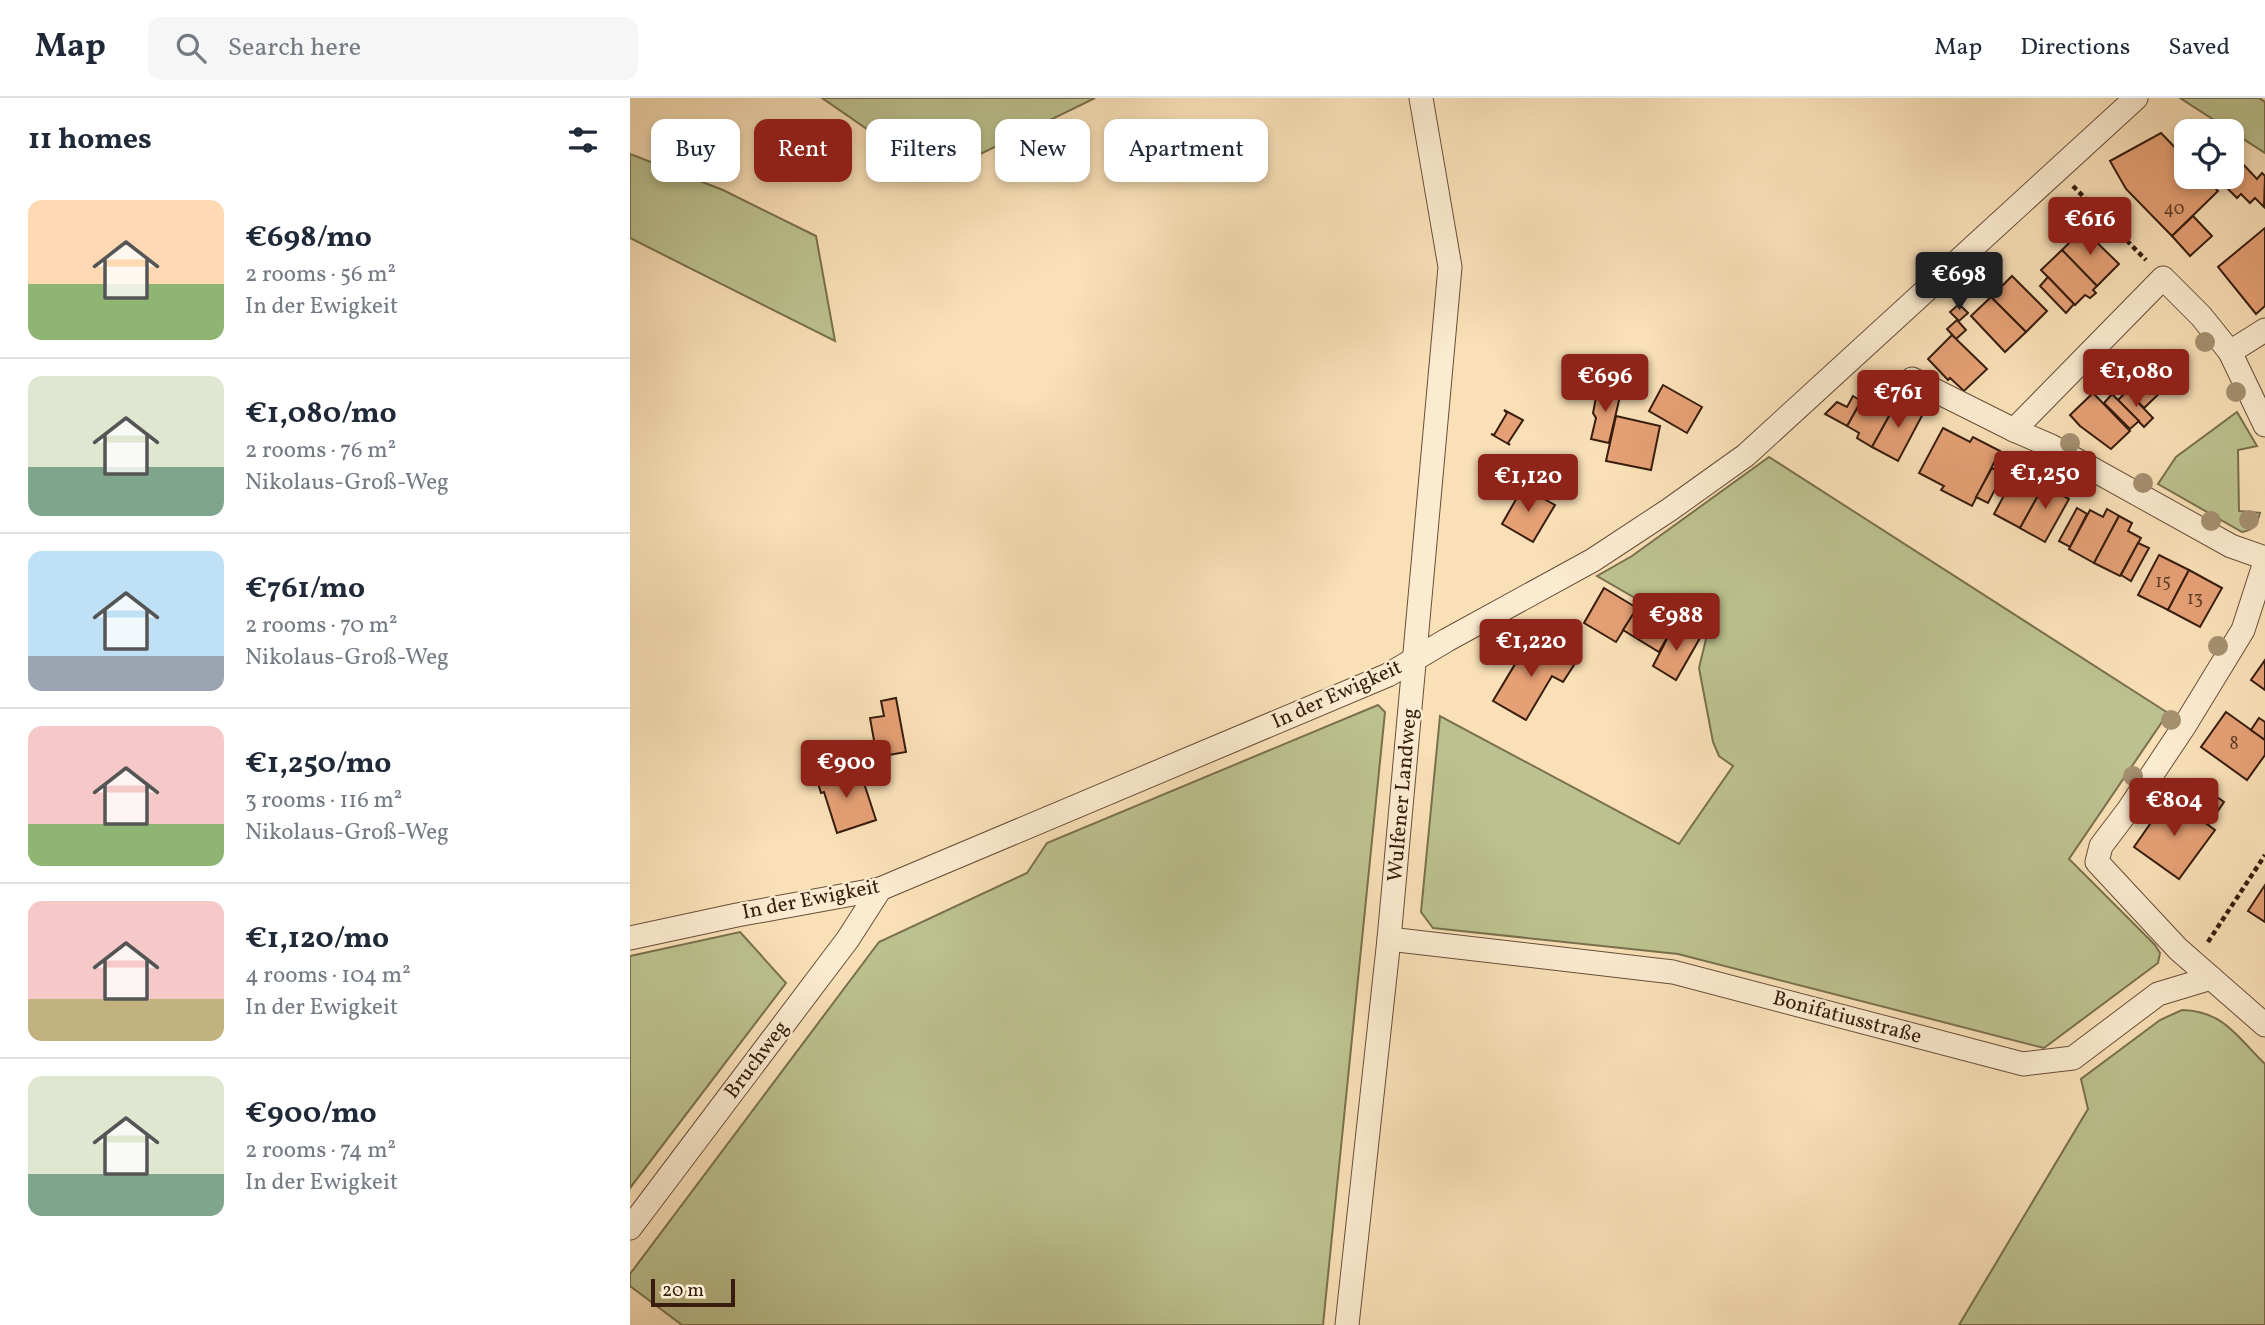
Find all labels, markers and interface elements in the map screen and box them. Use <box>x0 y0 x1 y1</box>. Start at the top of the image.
search box <box>148 17 638 80</box>
text: Map <box>35 25 106 71</box>
icon: search <box>172 29 210 67</box>
text: Search here <box>228 30 361 66</box>
text: Map <box>1934 31 1982 65</box>
text: Directions <box>2020 31 2130 65</box>
text: Saved <box>2168 31 2230 65</box>
text: 11 homes <box>28 119 152 161</box>
chip: Buy <box>651 119 740 182</box>
chip: Rent <box>754 119 852 182</box>
chip: Filters <box>866 119 981 182</box>
chip: New <box>995 119 1090 182</box>
chip: Apartment <box>1104 119 1268 182</box>
map controls <box>2174 119 2244 189</box>
button: locate <box>2174 119 2244 189</box>
icon: filters <box>564 121 602 159</box>
house number: 40 <box>2163 197 2185 222</box>
pin: €616 <box>2049 198 2131 257</box>
text: €616 <box>2064 204 2116 236</box>
text: €698/mo <box>245 217 372 259</box>
icon: home <box>84 228 168 312</box>
pin: €698 <box>1918 252 2000 312</box>
text: 2 rooms · 56 m² <box>245 259 396 291</box>
text: €698 <box>1932 259 1986 291</box>
text: In der Ewigkeit <box>245 291 398 323</box>
pin: €1,080 <box>2079 350 2193 409</box>
pin: €696 <box>1564 354 1646 414</box>
text: €1,080 <box>2099 356 2173 388</box>
text: €696 <box>1577 361 1633 393</box>
pin: €761 <box>1857 370 1939 430</box>
text: €761 <box>1873 377 1923 409</box>
text: €1,080/mo <box>245 393 397 435</box>
icon: home <box>84 404 168 488</box>
text: 2 rooms · 76 m² <box>245 435 396 467</box>
pin: €1,250 <box>1988 452 2102 511</box>
pin: €1,120 <box>1471 454 1585 514</box>
text: €1,250 <box>2010 458 2080 490</box>
text: €1,120 <box>1494 461 1562 493</box>
text: Nikolaus-Groß-Weg <box>245 467 449 499</box>
text: €761/mo <box>245 568 365 610</box>
house number: 15 <box>2155 570 2171 595</box>
icon: home <box>84 579 168 663</box>
house number: 13 <box>2187 587 2203 612</box>
pin: €988 <box>1635 594 1717 653</box>
text: €988 <box>1649 600 1703 632</box>
text: 2 rooms · 70 m² <box>245 610 398 642</box>
pin: €1,220 <box>1474 620 1588 679</box>
text: €1,220 <box>1496 626 1566 658</box>
text: Nikolaus-Groß-Weg <box>245 642 449 674</box>
street label: In der Ewigkeit <box>1267 653 1407 737</box>
street label: Wulfener Landweg <box>1381 707 1425 883</box>
house number: 8 <box>2229 732 2239 757</box>
pin: €900 <box>805 740 887 800</box>
text: €1,250/mo <box>245 743 391 785</box>
text: €900 <box>817 747 875 779</box>
icon: home <box>84 754 168 838</box>
pin: €804 <box>2133 778 2215 838</box>
text: 3 rooms · 116 m² <box>245 785 402 817</box>
text: €804 <box>2145 785 2203 817</box>
text: Nikolaus-Groß-Weg <box>245 817 449 849</box>
street label: In der Ewigkeit <box>740 872 882 928</box>
text: €1,120/mo <box>245 918 389 960</box>
icon: home <box>84 929 168 1013</box>
text: 4 rooms · 104 m² <box>245 960 411 992</box>
street label: Bonifatiusstraße <box>1769 984 1925 1052</box>
text: In der Ewigkeit <box>245 992 398 1024</box>
street label: Bruchweg <box>718 1015 796 1105</box>
text: €900/mo <box>245 1093 377 1135</box>
icon: home <box>84 1104 168 1188</box>
text: 2 rooms · 74 m² <box>245 1135 396 1167</box>
text: In der Ewigkeit <box>245 1167 398 1199</box>
scale bar <box>651 1276 735 1308</box>
text: 20 m <box>662 1278 704 1304</box>

